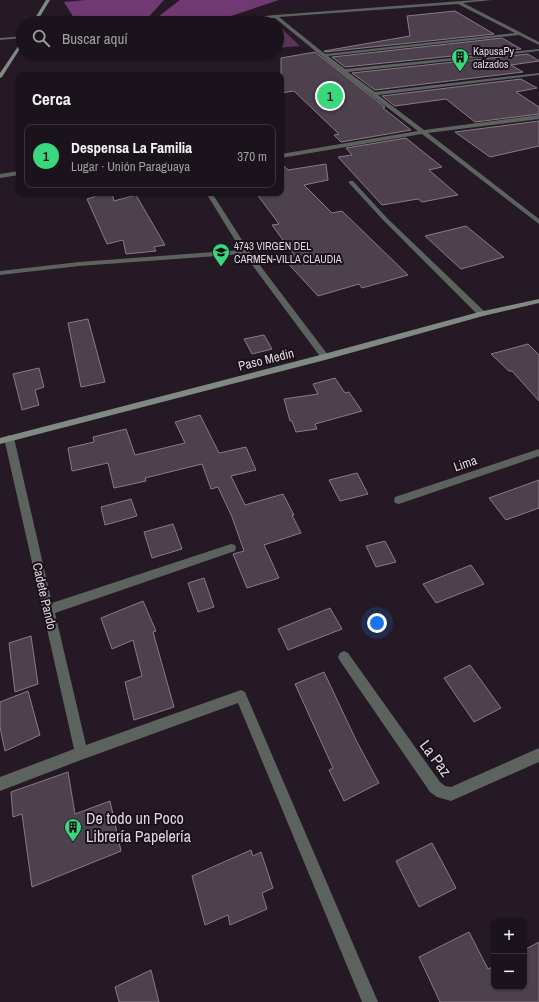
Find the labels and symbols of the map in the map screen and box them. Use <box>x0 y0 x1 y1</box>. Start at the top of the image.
place label: KapusaPy calzados <box>473 44 515 71</box>
building icon: KapusaPy calzados <box>450 47 470 72</box>
pin: 1 <box>317 81 343 111</box>
place label: 4743 VIRGEN DEL CARMEN-VILLA CLAUDIA <box>234 239 343 266</box>
school or university icon: 4743 VIRGEN DEL CARMEN-VILLA CLAUDIA <box>211 242 231 267</box>
street label: Paso Medin <box>236 344 296 375</box>
street label: Lima <box>451 452 479 475</box>
street label: Cadete Pando <box>29 561 60 631</box>
your location <box>367 613 387 633</box>
street label: La Paz <box>415 735 457 781</box>
place label: De todo un Poco Librería Papelería <box>86 807 192 847</box>
building icon: De todo un Poco Librería Papelería <box>63 817 83 842</box>

